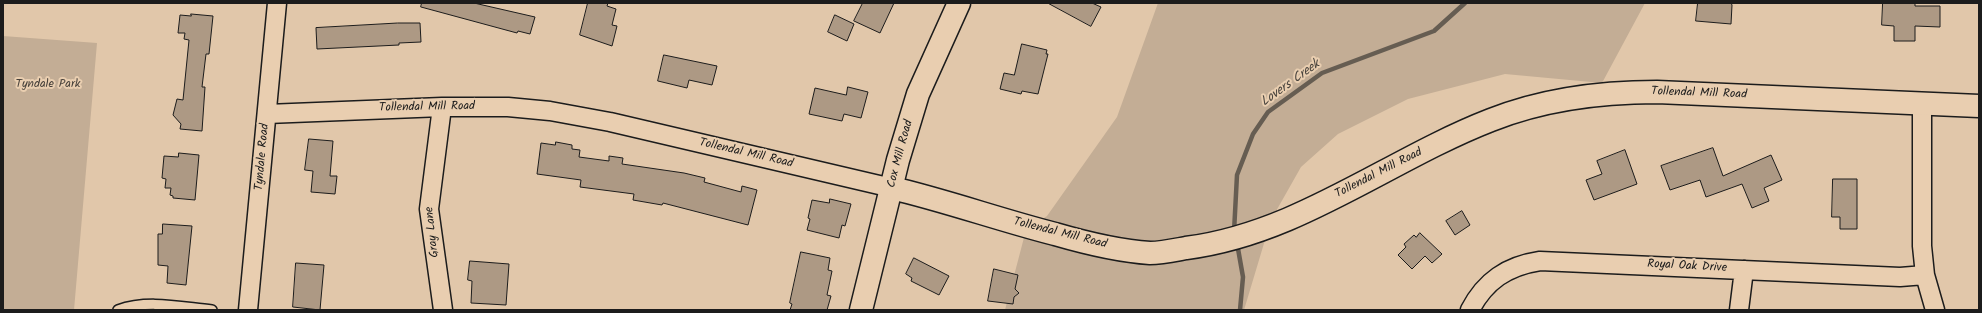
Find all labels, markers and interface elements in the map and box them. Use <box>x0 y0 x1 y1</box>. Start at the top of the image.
water label: Lovers Creek <box>1258 57 1324 111</box>
park label: Tyndale Park <box>16 78 80 92</box>
street label: Tollendal Mill Road <box>1651 85 1747 103</box>
street label: Tollendal Mill Road <box>379 100 475 116</box>
street label: Cox Mill Road <box>885 119 917 189</box>
street label: Tyndale Road <box>253 123 273 191</box>
street label: Tollendal Mill Road <box>698 136 794 172</box>
street label: Tollendal Mill Road <box>1333 146 1425 202</box>
street label: Gray Lane <box>423 206 443 258</box>
street label: Tollendal Mill Road <box>1012 215 1108 253</box>
street label: Royal Oak Drive <box>1647 258 1727 276</box>

